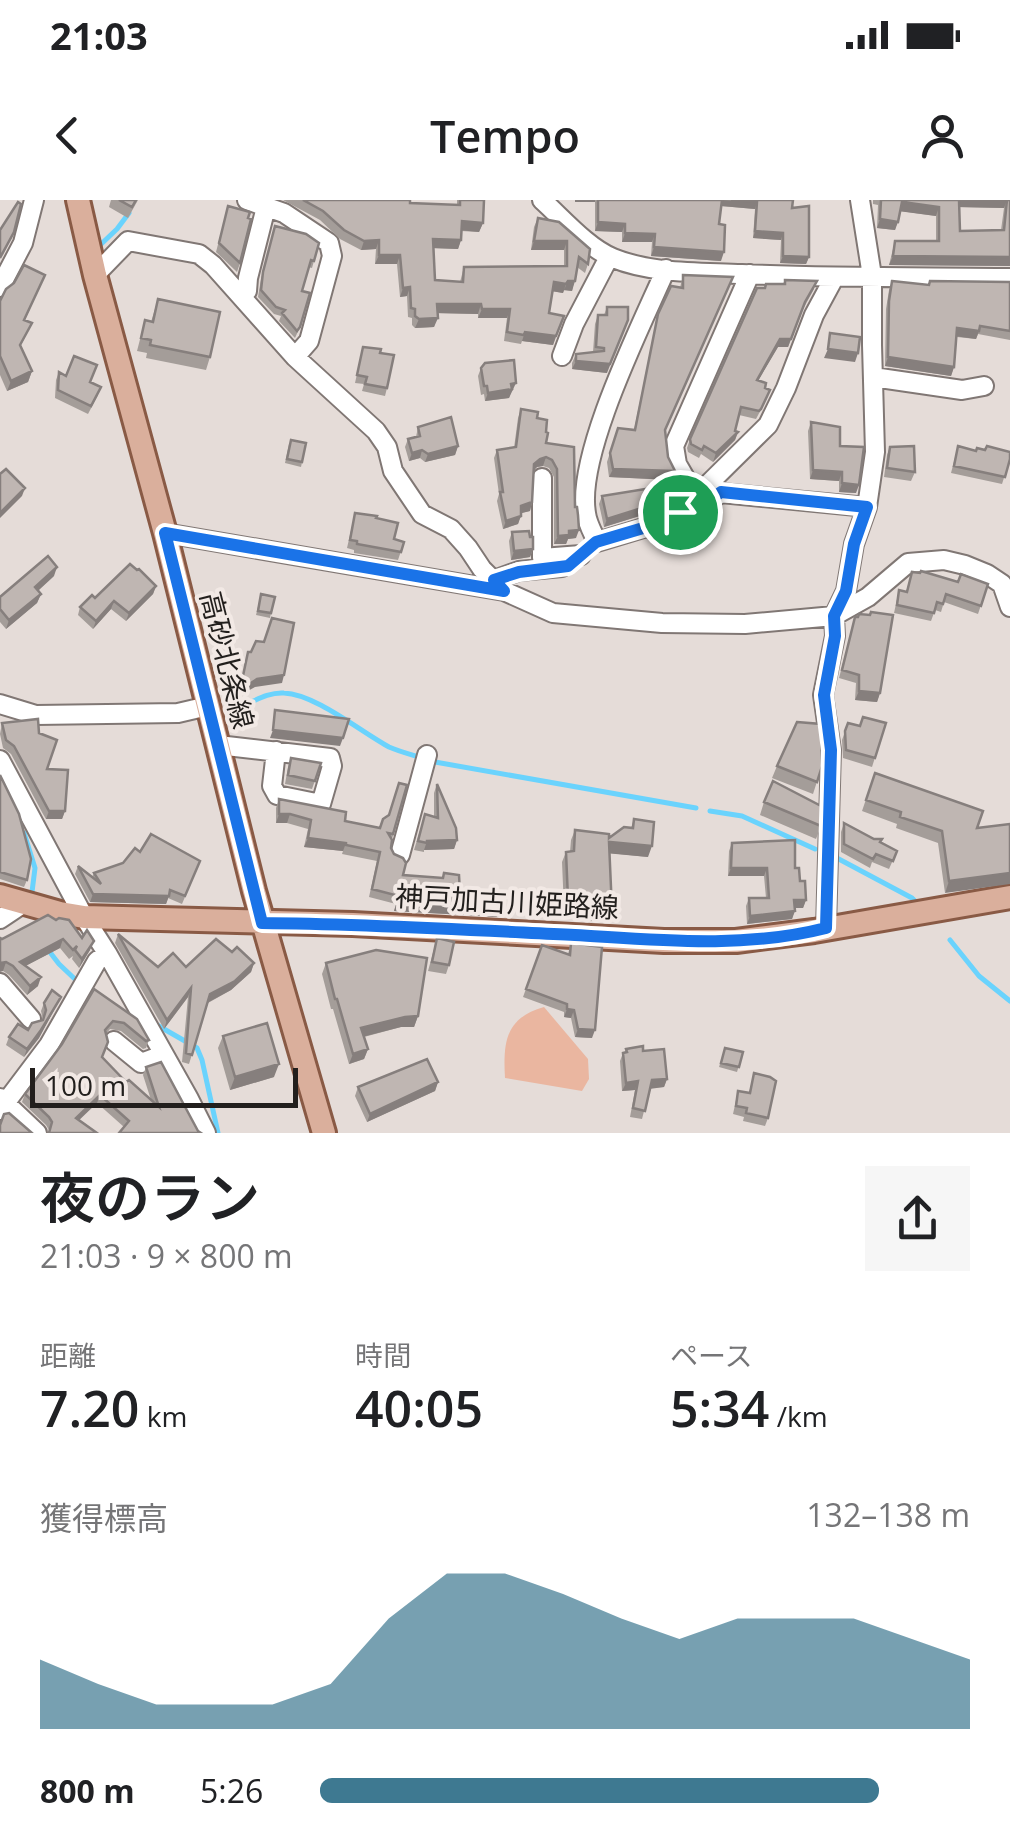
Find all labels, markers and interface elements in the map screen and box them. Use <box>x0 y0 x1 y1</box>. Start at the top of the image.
text: 21:03 <box>50 9 148 61</box>
text: Tempo <box>430 105 580 166</box>
icon: back <box>40 108 95 163</box>
icon: person <box>915 108 970 163</box>
pin <box>638 470 723 555</box>
icon: arrive <box>653 485 708 540</box>
street label: 高砂北条線 <box>193 587 263 732</box>
street label: 神戸加古川姫路線 <box>394 876 620 926</box>
scale bar <box>30 1063 298 1108</box>
text: 100 m <box>45 1066 126 1104</box>
text: 夜のラン <box>40 1159 260 1234</box>
button: share <box>865 1166 970 1271</box>
text: 21:03 · 9 × 800 m <box>40 1234 293 1277</box>
text: 距離 <box>40 1336 96 1374</box>
text: 時間 <box>355 1336 411 1374</box>
text: ペース <box>670 1336 753 1374</box>
text: 7.20 <box>40 1374 139 1442</box>
text: 40:05 <box>355 1374 483 1442</box>
text: 5:34 <box>670 1374 769 1442</box>
text: km <box>139 1397 187 1435</box>
text: /km <box>769 1397 828 1435</box>
text: 132–138 m <box>806 1493 970 1536</box>
text: 獲得標高 <box>40 1496 168 1539</box>
text: 800 m <box>40 1769 135 1812</box>
text: 5:26 <box>200 1769 263 1812</box>

